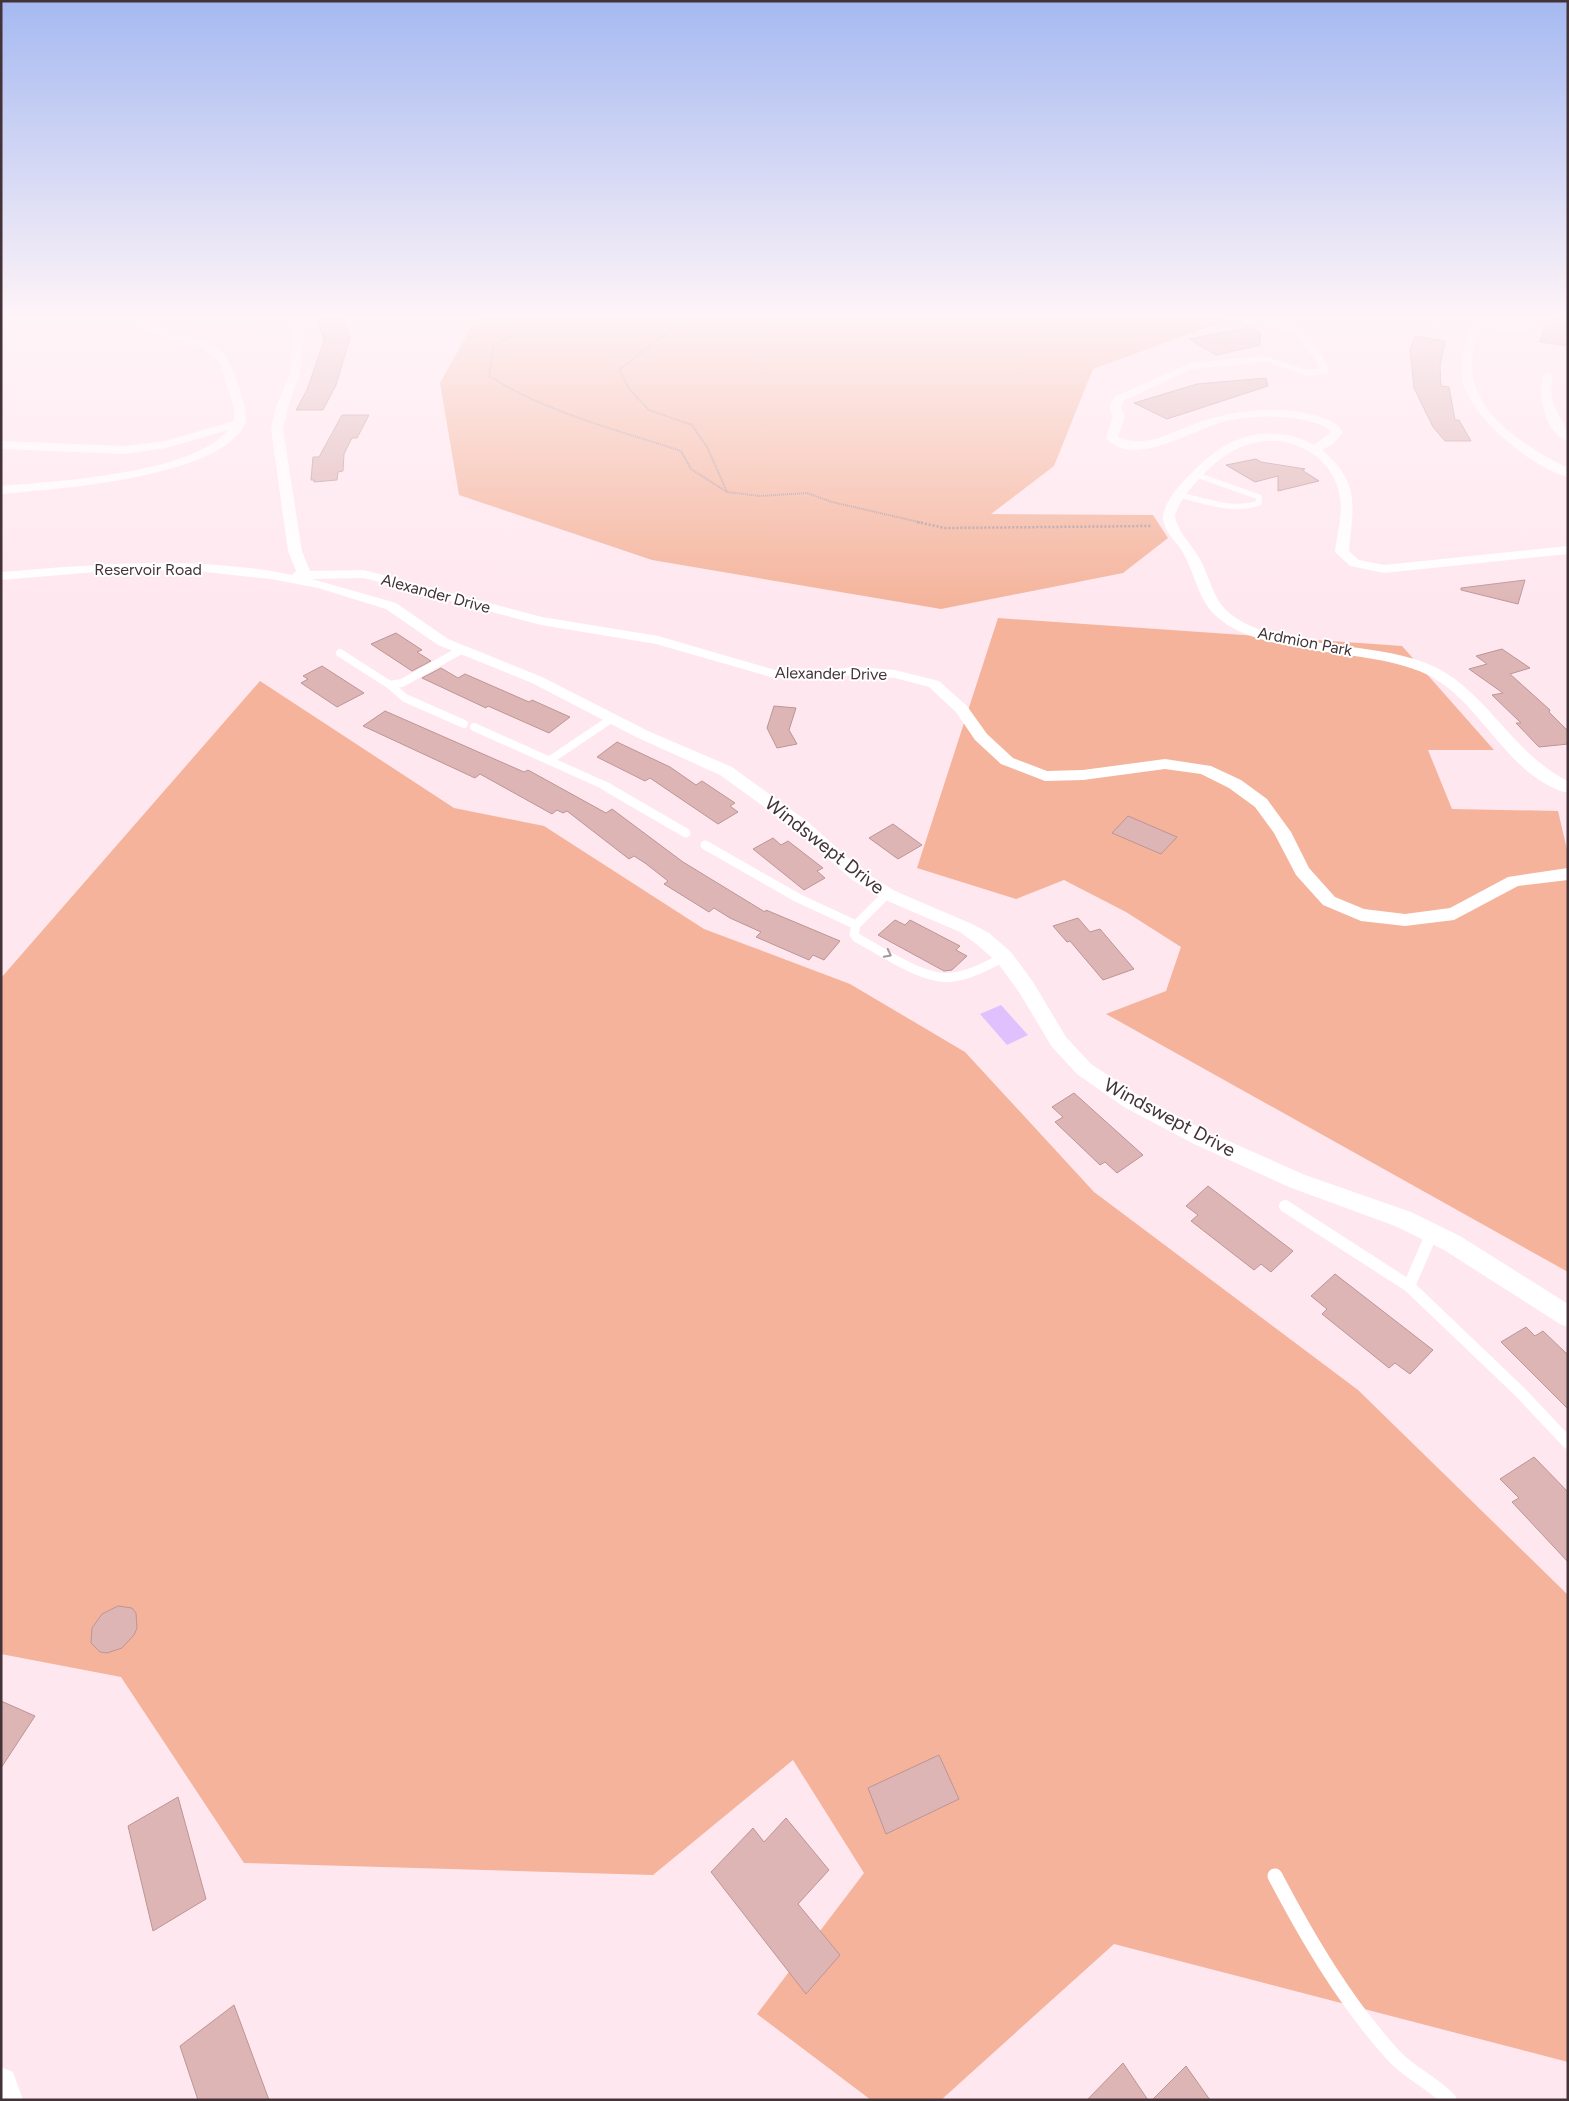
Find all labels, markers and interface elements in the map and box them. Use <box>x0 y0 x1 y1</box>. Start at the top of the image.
street label: Reservoir Road <box>94 560 202 579</box>
street label: Alexander Drive <box>379 570 493 617</box>
street label: Ardmion Park <box>1256 623 1354 660</box>
street label: Alexander Drive <box>775 663 887 684</box>
street label: Windswept Drive <box>760 792 889 899</box>
one-way arrow <box>883 948 892 958</box>
street label: Windswept Drive <box>1100 1073 1239 1162</box>

